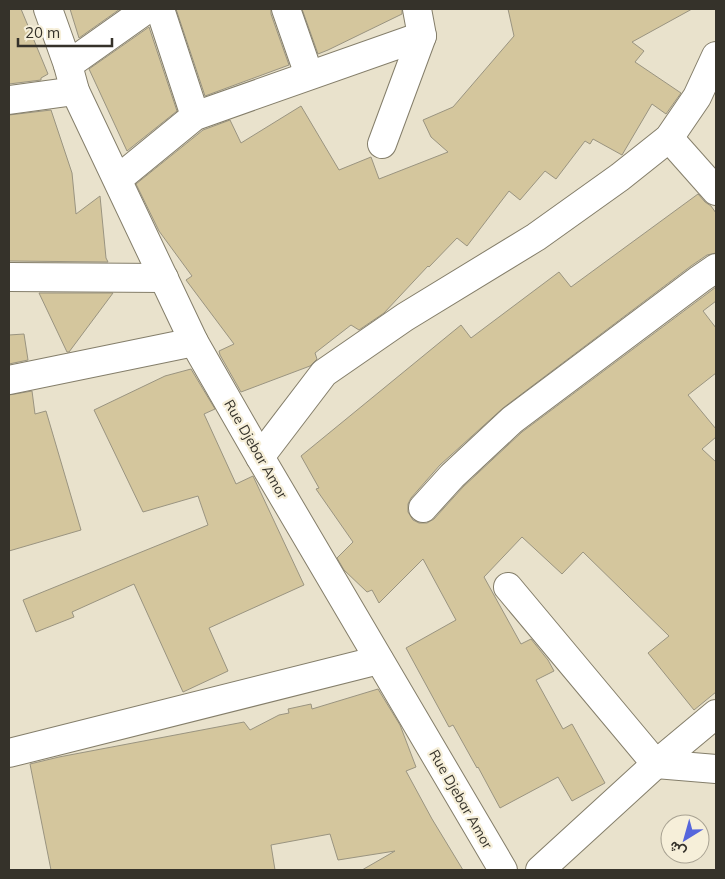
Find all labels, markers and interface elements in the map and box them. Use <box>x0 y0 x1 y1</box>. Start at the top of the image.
scale bar <box>18 15 111 47</box>
text: 20 m <box>25 23 60 42</box>
street label: Rue Djebar Amor <box>220 396 292 503</box>
street label: Rue Djebar Amor <box>425 746 497 853</box>
north arrow <box>660 814 710 864</box>
text: ش <box>665 837 689 862</box>

